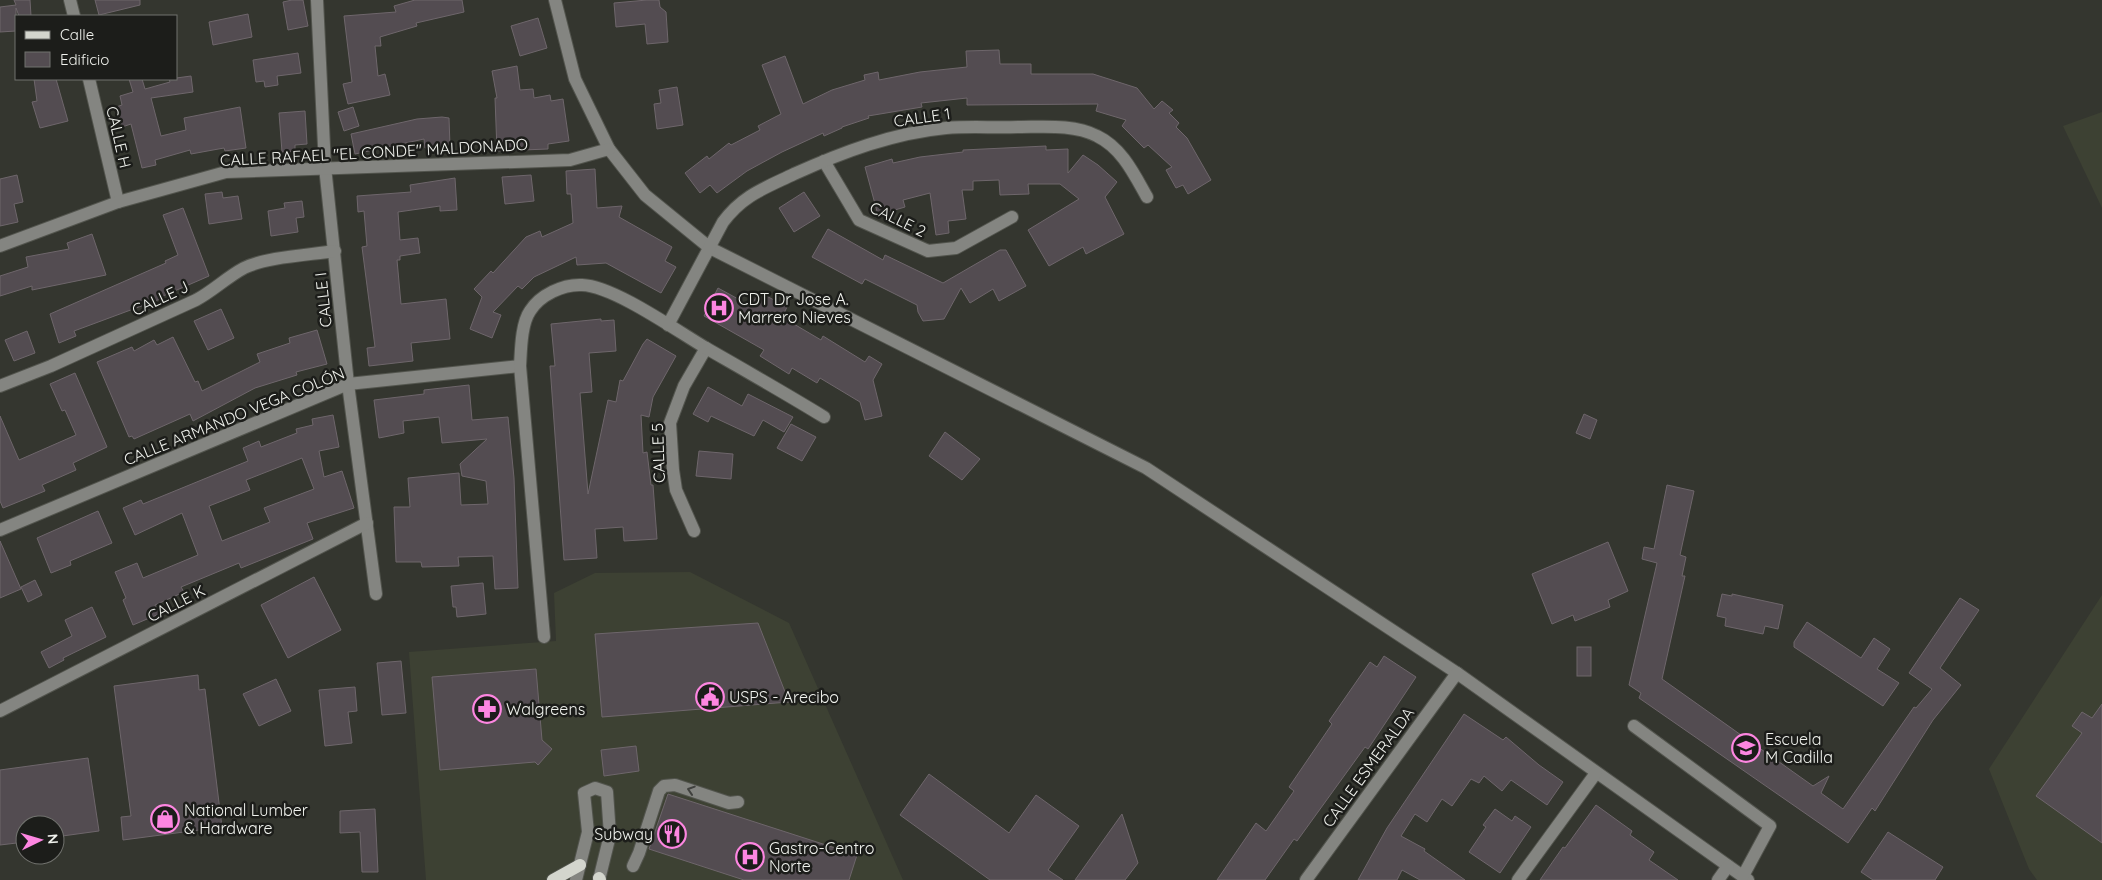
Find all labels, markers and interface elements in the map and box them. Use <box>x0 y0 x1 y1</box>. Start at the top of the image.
legend <box>15 15 178 80</box>
text: Calle <box>60 25 94 44</box>
text: Edificio <box>60 50 109 69</box>
street label: CALLE 1 <box>892 103 952 131</box>
street label: CALLE H <box>102 104 136 170</box>
street label: CALLE RAFAEL "EL CONDE" MALDONADO <box>220 134 528 170</box>
street label: CALLE 2 <box>867 197 930 241</box>
street label: CALLE I <box>310 271 336 329</box>
street label: CALLE J <box>128 276 192 320</box>
place label: CDT Dr Jose A. Marrero Nieves <box>738 289 851 327</box>
hospital icon: CDT Dr Jose A. Marrero Nieves <box>704 293 734 323</box>
street label: CALLE ARMANDO VEGA COLÓN <box>121 362 347 470</box>
street label: CALLE 5 <box>647 423 669 483</box>
street label: CALLE K <box>144 580 208 626</box>
public building icon: USPS - Arecibo <box>695 682 725 712</box>
place label: USPS - Arecibo <box>729 687 839 707</box>
pharmacy icon: Walgreens <box>472 694 502 724</box>
place label: Walgreens <box>506 699 585 719</box>
street label: CALLE ESMERALDA <box>1318 703 1418 831</box>
place label: Escuela M Cadilla <box>1765 729 1833 767</box>
school or university icon: Escuela M Cadilla <box>1731 733 1761 763</box>
one-way arrow <box>688 786 696 796</box>
place label: National Lumber & Hardware <box>184 800 308 838</box>
shop icon: National Lumber & Hardware <box>150 804 180 834</box>
north arrow <box>15 815 65 865</box>
restaurant icon: Subway <box>657 819 687 849</box>
place label: Subway <box>594 824 653 844</box>
text: N <box>44 833 62 845</box>
place label: Gastro-Centro Norte <box>769 838 874 876</box>
hospital icon: Gastro-Centro Norte <box>735 842 765 872</box>

